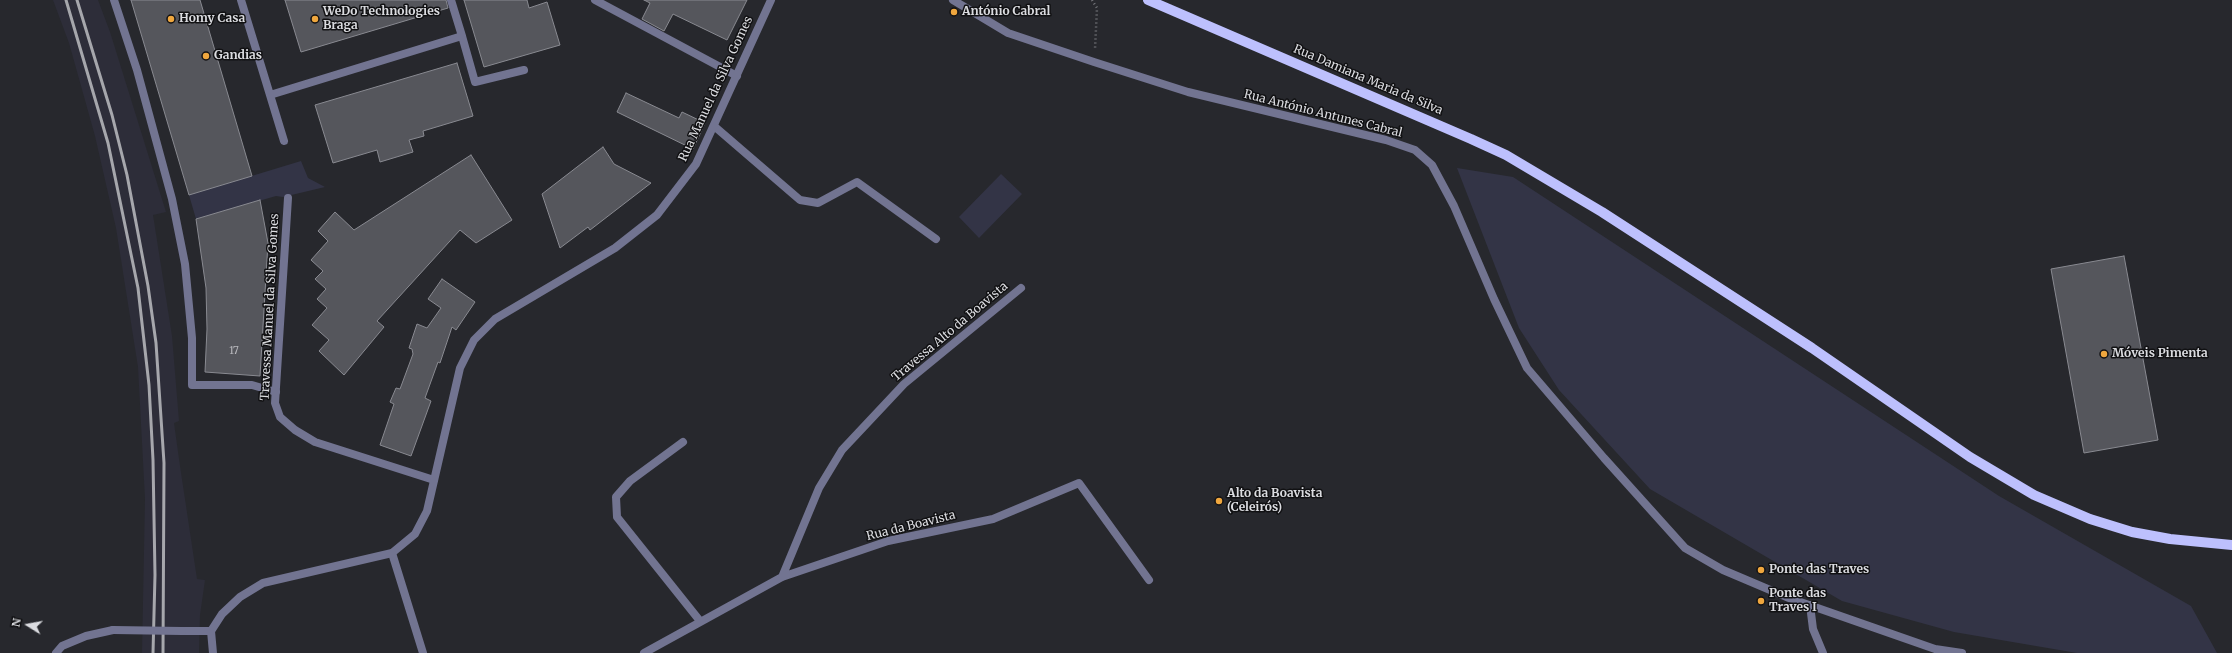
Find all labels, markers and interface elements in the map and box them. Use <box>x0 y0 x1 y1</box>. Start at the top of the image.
place label: WeDo Technologies Braga <box>323 5 440 33</box>
place label: António Cabral <box>962 5 1050 19</box>
marker: António Cabral <box>949 7 959 17</box>
place label: Homy Casa <box>179 12 245 26</box>
marker: Homy Casa <box>166 14 176 24</box>
marker: WeDo Technologies Braga <box>310 14 320 24</box>
street label: Rua Manuel da Silva Gomes <box>676 14 756 164</box>
street label: Rua Damiana Maria da Silva <box>1291 42 1445 118</box>
place label: Gandias <box>214 49 262 63</box>
marker: Gandias <box>201 51 211 61</box>
street label: Rua António Antunes Cabral <box>1242 87 1404 141</box>
street label: Travessa Manuel da Silva Gomes <box>258 213 282 401</box>
street label: Travessa Alto da Boavista <box>889 279 1011 385</box>
house number: 17 <box>229 345 239 357</box>
place label: Móveis Pimenta <box>2112 347 2208 361</box>
marker: Móveis Pimenta <box>2099 349 2109 359</box>
place label: Alto da Boavista (Celeirós) <box>1227 487 1322 515</box>
marker: Alto da Boavista (Celeirós) <box>1214 496 1224 506</box>
street label: Rua da Boavista <box>865 508 957 544</box>
place label: Ponte das Traves <box>1769 563 1869 577</box>
marker: Ponte das Traves <box>1756 565 1766 575</box>
place label: Ponte das Traves I <box>1769 587 1826 615</box>
marker: Ponte das Traves I <box>1756 596 1766 606</box>
north arrow <box>8 605 48 645</box>
text: N <box>9 617 24 628</box>

